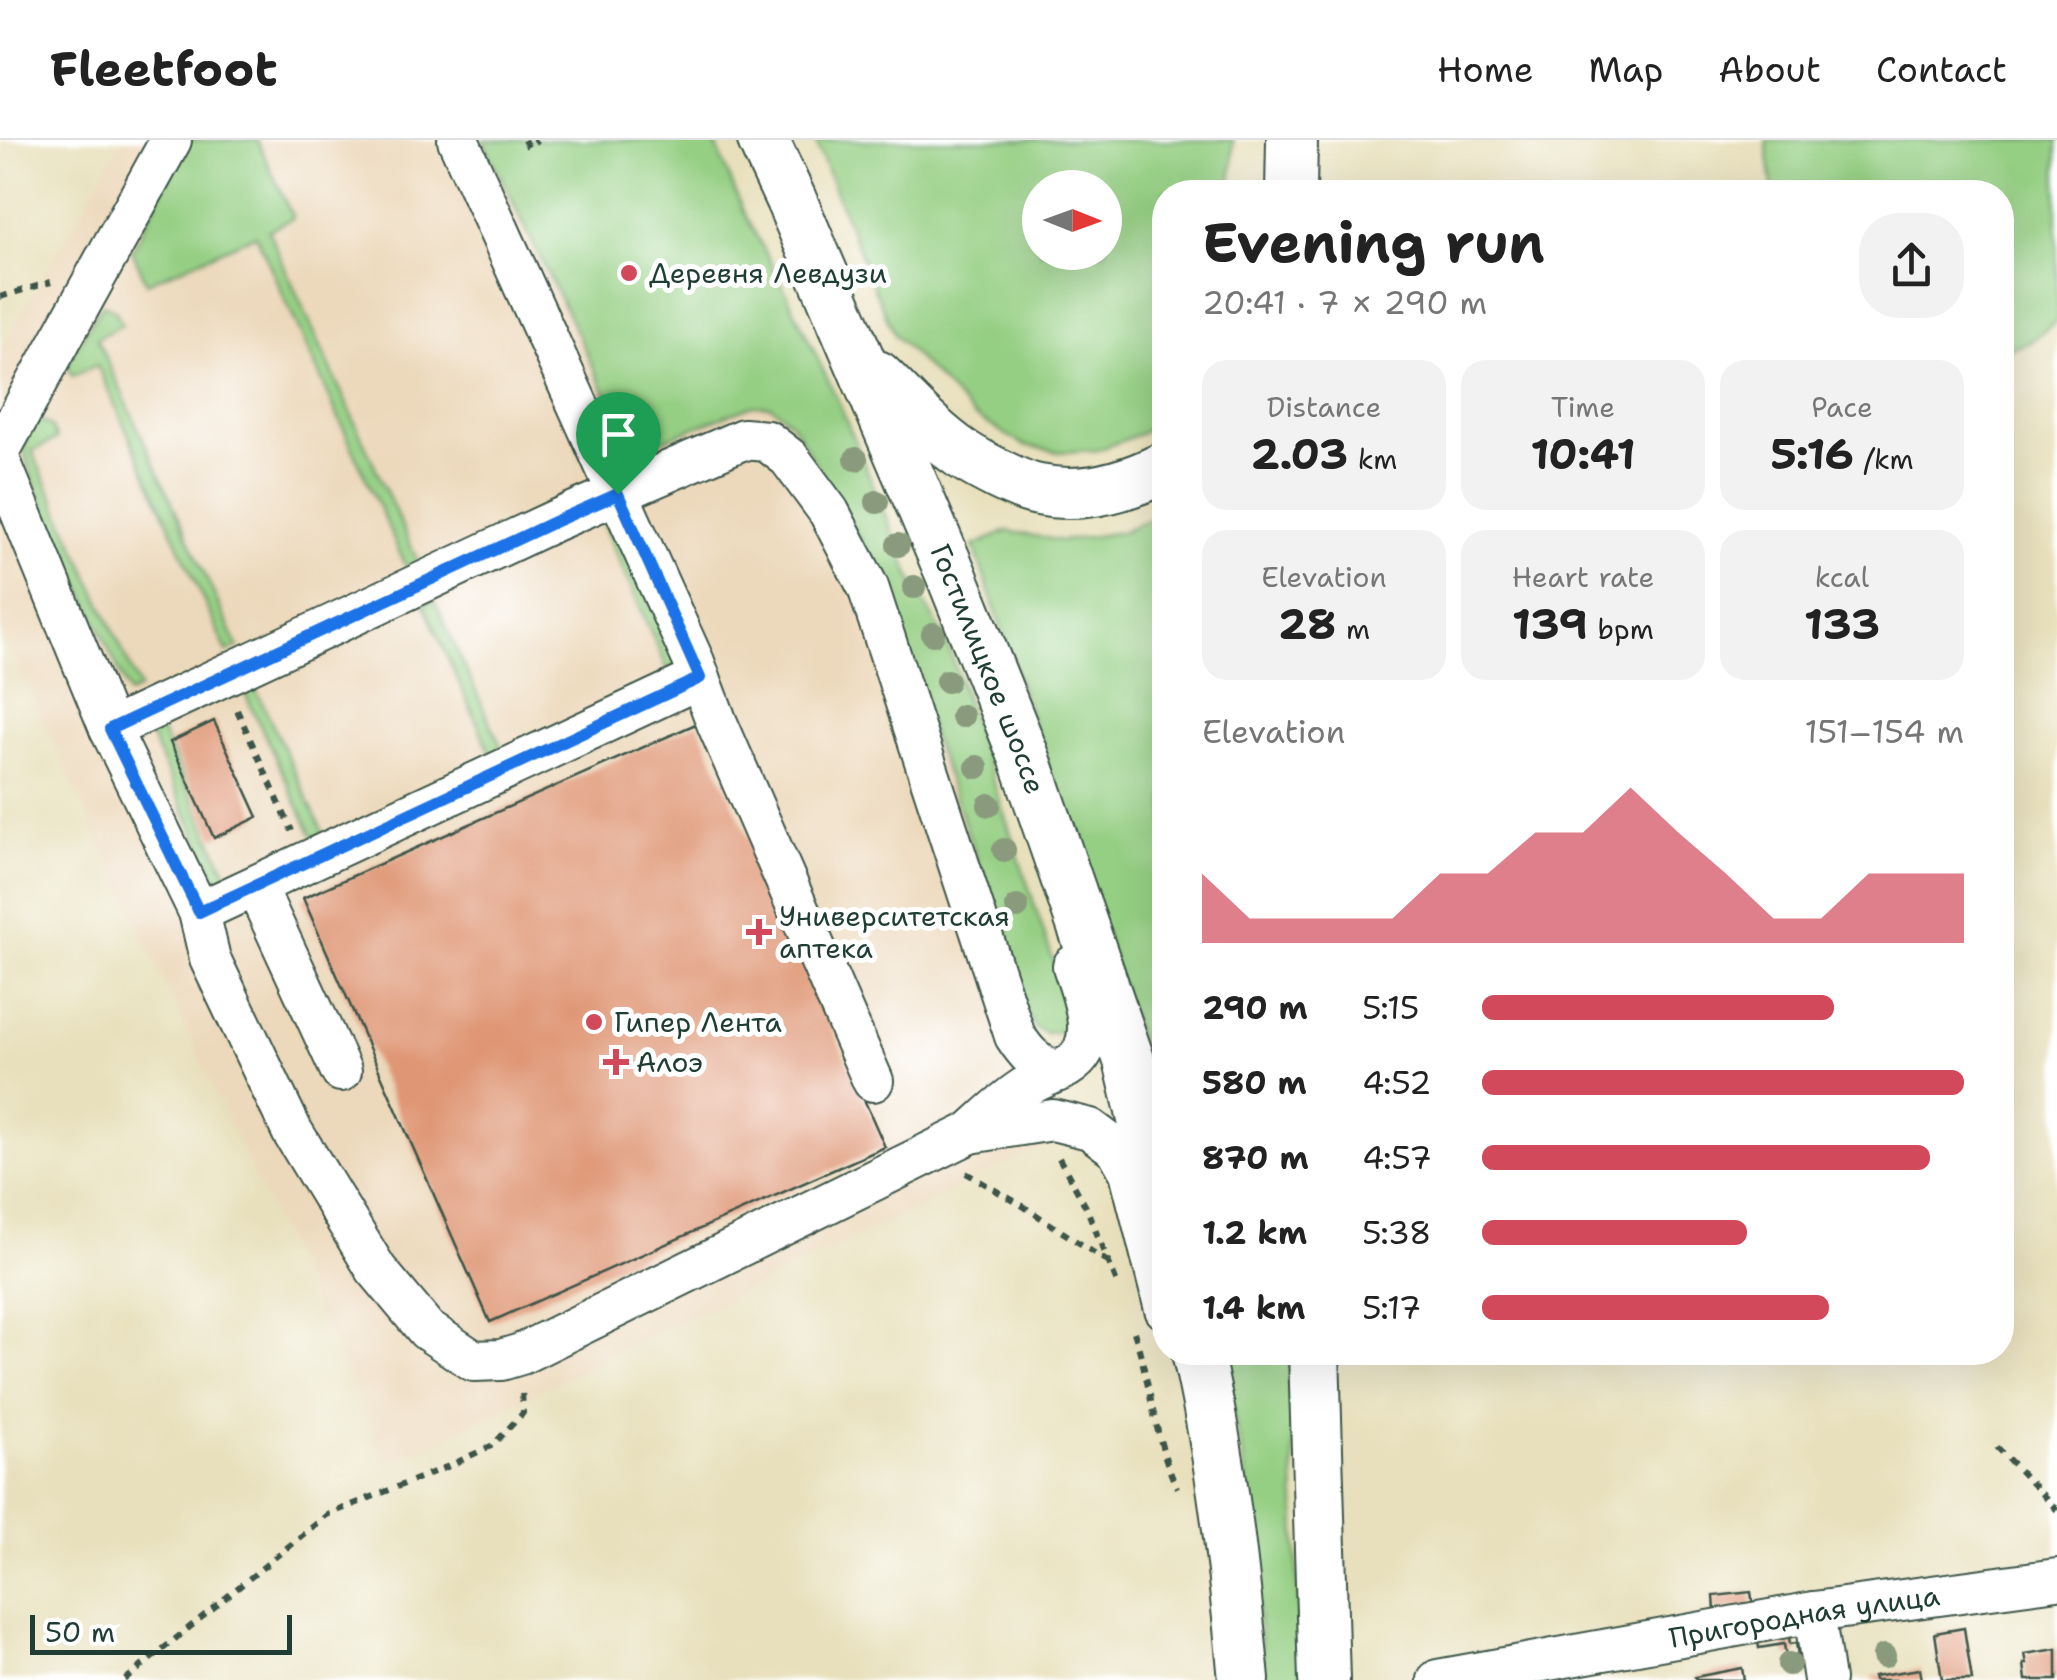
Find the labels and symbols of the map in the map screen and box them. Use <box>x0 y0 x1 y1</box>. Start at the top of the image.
north arrow <box>1022 170 1122 270</box>
place label: Деревня Левдузи <box>649 254 887 292</box>
marker: Деревня Левдузи <box>618 262 640 284</box>
pin <box>576 392 661 495</box>
street label: Гостилицкое шоссе <box>921 538 1055 799</box>
place label: Университетская аптека <box>779 897 1010 967</box>
marker: Университетская аптека <box>748 921 770 943</box>
place label: Гипер Лента <box>614 1003 782 1041</box>
marker: Гипер Лента <box>583 1011 605 1033</box>
place label: Алоэ <box>636 1043 703 1081</box>
marker: Алоэ <box>605 1051 627 1073</box>
street label: Пригородная улица <box>1666 1576 1942 1657</box>
scale bar <box>30 1610 292 1654</box>

